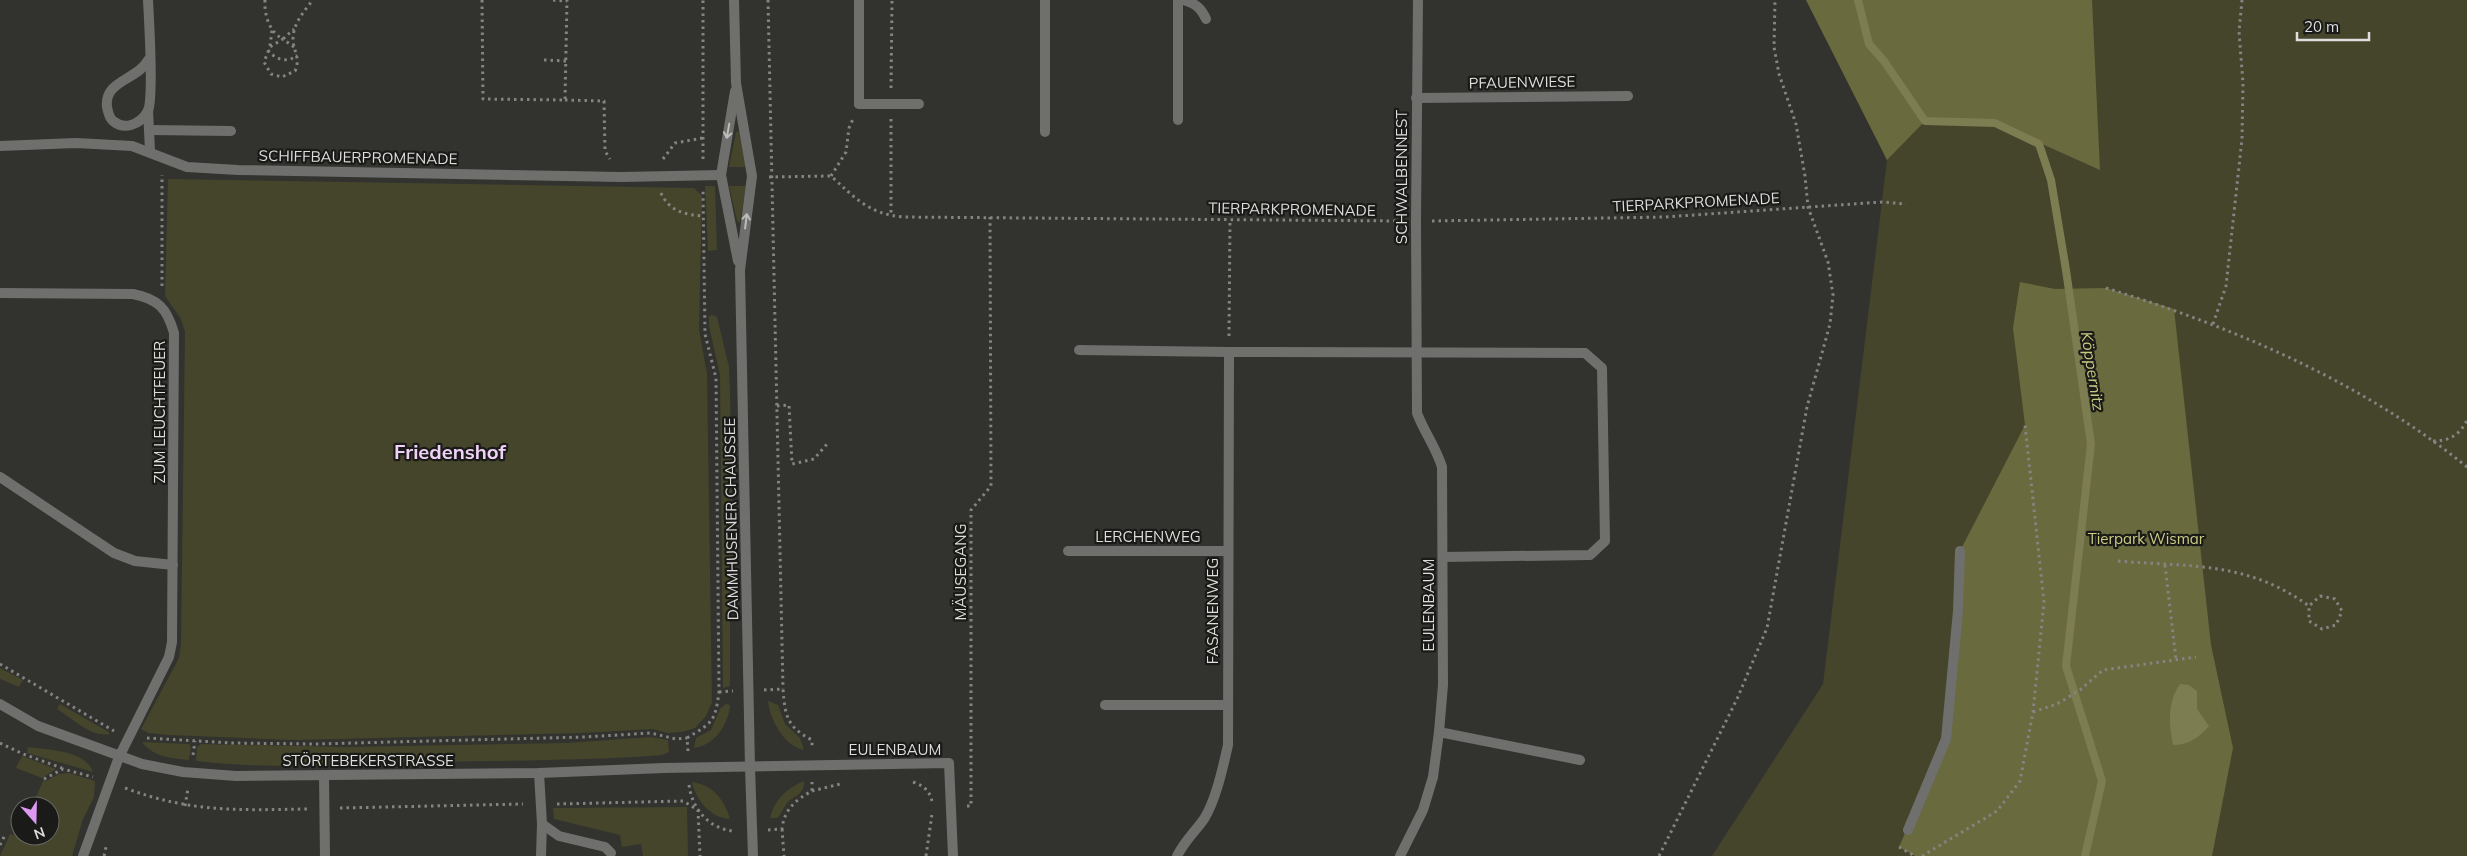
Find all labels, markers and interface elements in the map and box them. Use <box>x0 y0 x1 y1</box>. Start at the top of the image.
scale bar <box>2297 10 2370 42</box>
text: 20 m <box>2304 17 2339 36</box>
street label: PFAUENWIESE <box>1469 72 1576 92</box>
street label: SCHWALBENNEST <box>1392 110 1411 244</box>
one-way arrow <box>723 122 733 138</box>
street label: SCHIFFBAUERPROMENADE <box>259 146 458 168</box>
street label: TIERPARKPROMENADE <box>1612 188 1780 216</box>
street label: TIERPARKPROMENADE <box>1208 198 1376 220</box>
one-way arrow <box>741 214 751 230</box>
water label: Köppernitz <box>2077 330 2109 413</box>
street label: ZUM LEUCHTFEUER <box>150 341 169 483</box>
street label: DAMMHUSENER CHAUSSEE <box>720 417 742 621</box>
district label: Friedenshof <box>394 439 507 464</box>
street label: MÄUSEGANG <box>951 523 970 621</box>
street label: LERCHENWEG <box>1095 527 1201 546</box>
park label: Tierpark Wismar <box>2088 529 2205 548</box>
street label: FASANENWEG <box>1203 558 1222 664</box>
street label: EULENBAUM <box>1419 559 1438 651</box>
street label: EULENBAUM <box>849 740 941 759</box>
street label: STÖRTEBEKERSTRASSE <box>282 751 454 770</box>
north arrow <box>10 796 60 846</box>
text: N <box>31 823 47 843</box>

